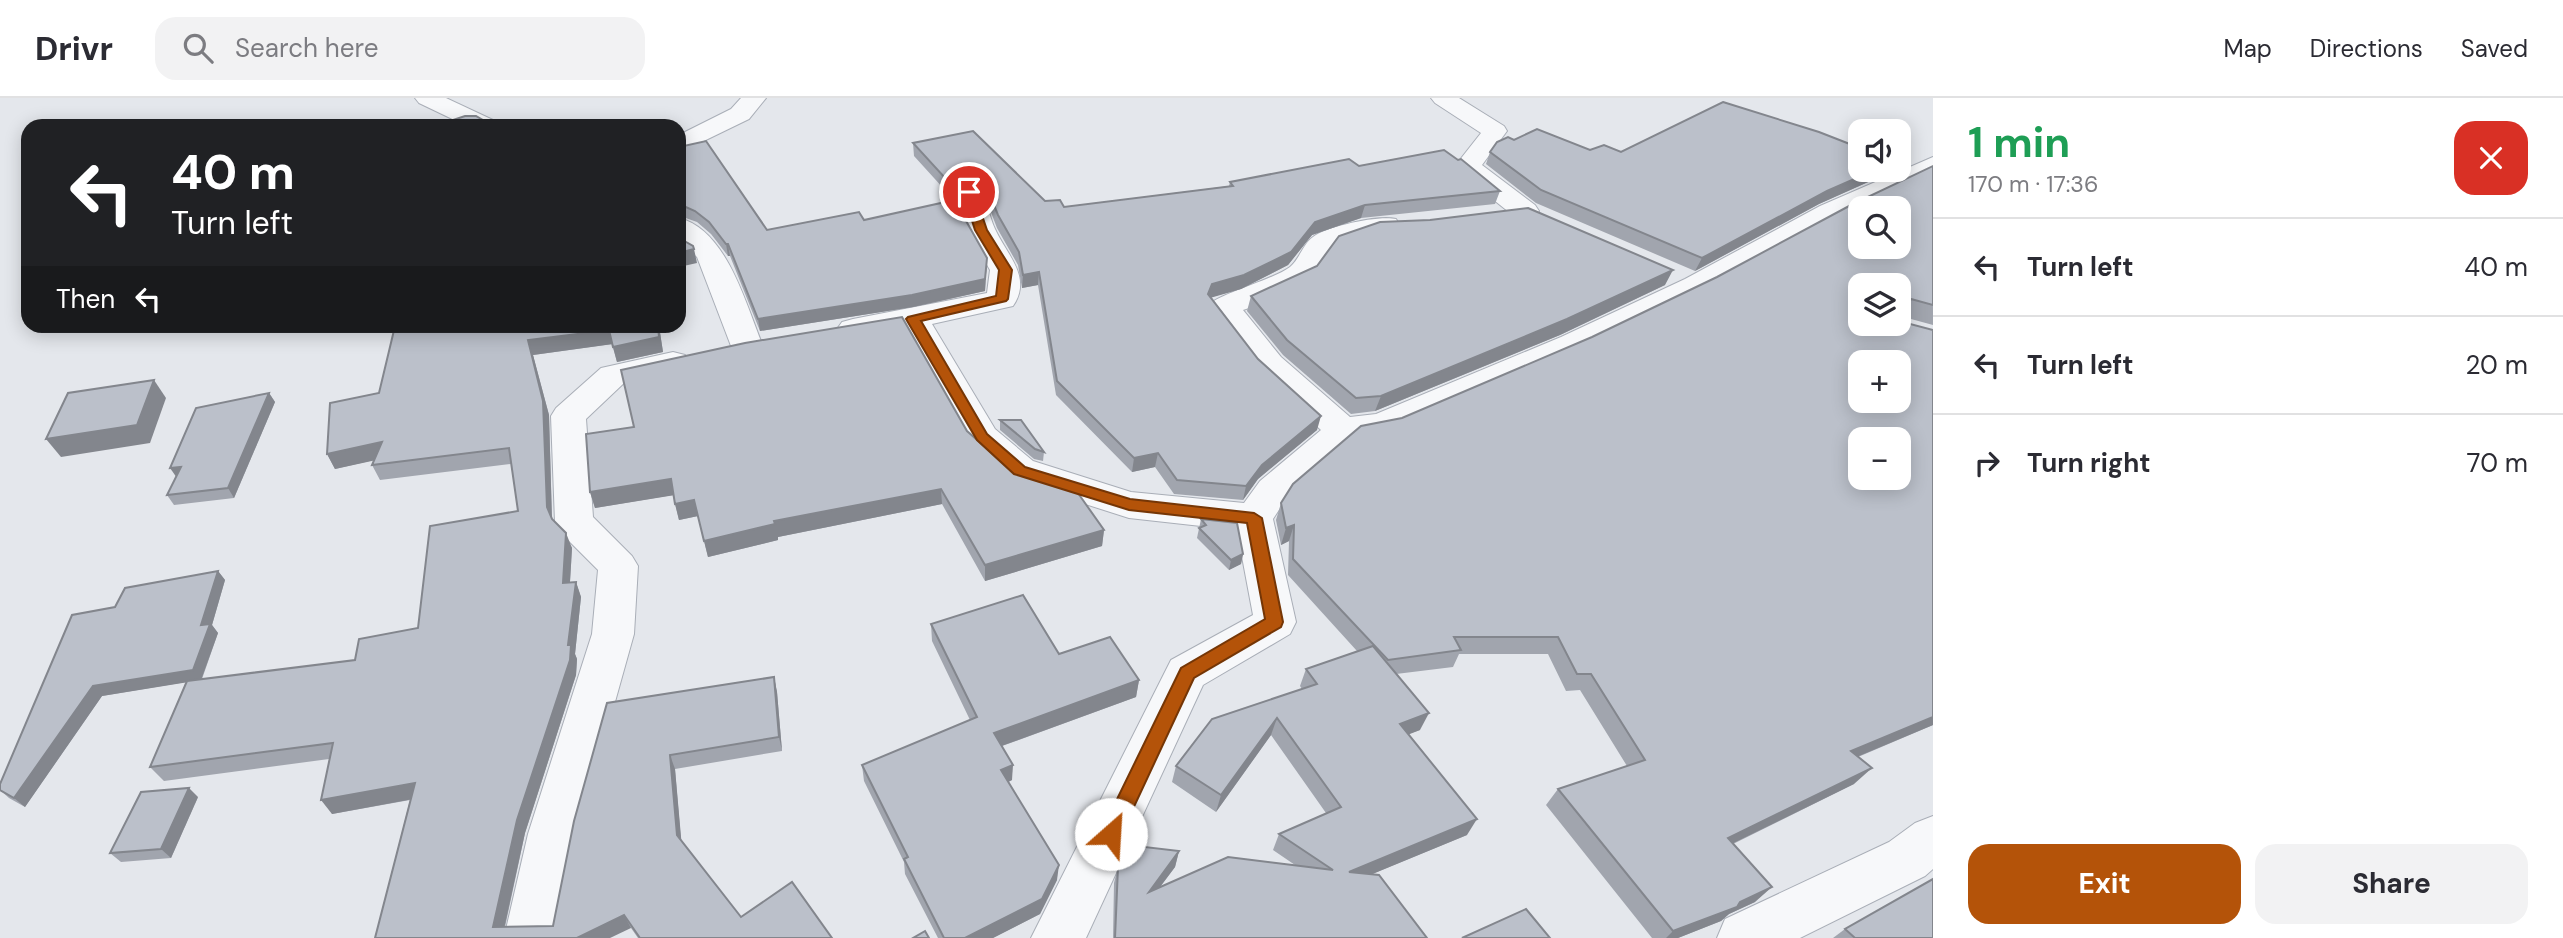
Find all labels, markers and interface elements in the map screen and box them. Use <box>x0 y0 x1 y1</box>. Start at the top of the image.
search box <box>155 17 645 80</box>
text: Drivr <box>35 27 113 70</box>
icon: search <box>179 29 217 67</box>
text: Search here <box>235 31 378 65</box>
text: Map <box>2224 33 2272 64</box>
text: Directions <box>2310 33 2423 64</box>
text: Saved <box>2461 33 2528 64</box>
text: 1 min <box>1968 115 2070 170</box>
map controls <box>1848 119 1911 490</box>
button: sound <box>1848 119 1911 182</box>
button: close <box>2454 121 2528 195</box>
text: 40 m <box>171 140 295 204</box>
icon: left <box>56 147 147 238</box>
pin <box>939 162 999 222</box>
text: 170 m · 17:36 <box>1968 169 2098 199</box>
icon: arrive <box>950 173 988 211</box>
button: search <box>1848 196 1911 259</box>
text: Turn left <box>171 202 293 244</box>
icon: left <box>1968 248 2006 286</box>
text: Turn left <box>2027 250 2134 284</box>
text: 40 m <box>2464 250 2528 284</box>
button: layers <box>1848 273 1911 336</box>
icon: left <box>129 280 167 318</box>
text: Then <box>56 282 115 316</box>
icon: left <box>1968 346 2006 384</box>
text: Turn left <box>2027 348 2134 382</box>
text: 20 m <box>2465 348 2528 382</box>
button: + <box>1848 350 1911 413</box>
button: − <box>1848 427 1911 490</box>
icon: right <box>1968 444 2006 482</box>
text: Turn right <box>2027 446 2151 480</box>
text: 70 m <box>2467 446 2528 480</box>
position arrow <box>1074 797 1148 871</box>
button: Exit <box>1968 844 2241 924</box>
button: Share <box>2255 844 2528 924</box>

